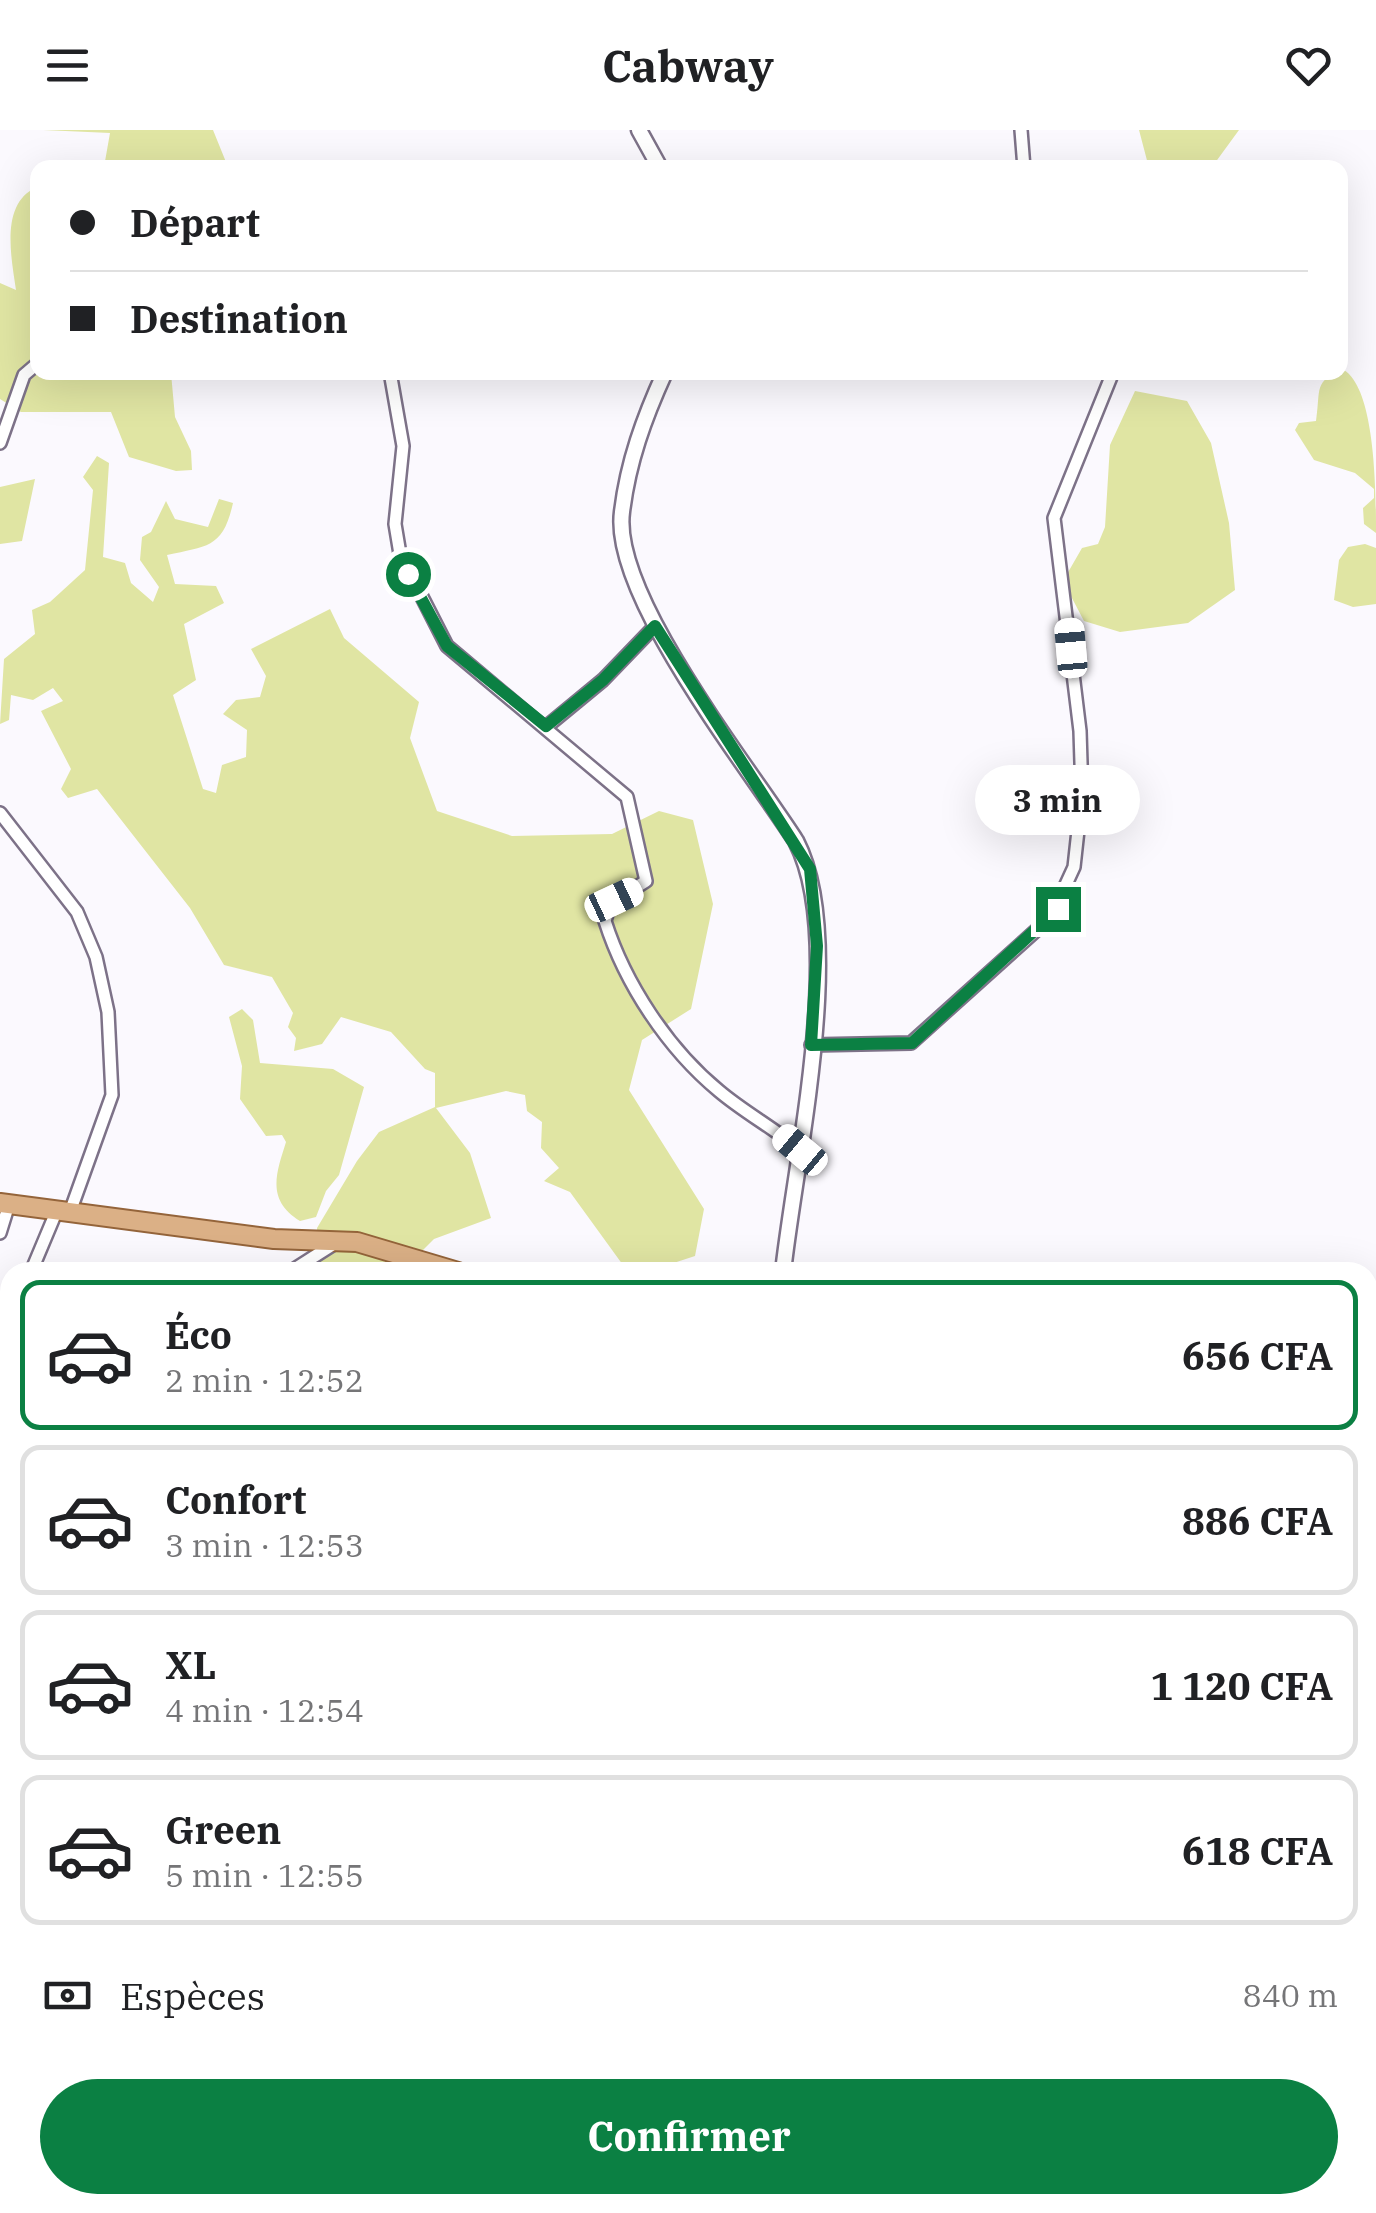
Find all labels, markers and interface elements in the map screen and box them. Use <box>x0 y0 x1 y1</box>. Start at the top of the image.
text: Cabway <box>602 36 774 94</box>
icon: menu <box>40 38 95 93</box>
icon: heart <box>1281 38 1336 93</box>
text: Départ <box>130 198 260 247</box>
text: Destination <box>130 294 348 343</box>
route start <box>386 552 431 597</box>
car <box>1053 617 1089 679</box>
callout: 3 min <box>976 764 1140 834</box>
text: 3 min <box>1013 779 1102 821</box>
car <box>580 874 648 926</box>
route end <box>1036 887 1081 932</box>
car <box>767 1119 833 1181</box>
icon: car <box>45 1310 135 1400</box>
text: Éco <box>165 1310 232 1359</box>
text: 656 CFA <box>1182 1331 1333 1380</box>
text: 2 min · 12:52 <box>165 1359 364 1401</box>
icon: car <box>45 1475 135 1565</box>
text: Confort <box>165 1475 306 1524</box>
text: 886 CFA <box>1182 1496 1333 1545</box>
text: 3 min · 12:53 <box>165 1524 364 1566</box>
icon: car <box>45 1640 135 1730</box>
text: XL <box>165 1640 216 1689</box>
text: 1 120 CFA <box>1150 1661 1333 1710</box>
text: 4 min · 12:54 <box>165 1689 364 1731</box>
icon: car <box>45 1805 135 1895</box>
text: Green <box>165 1805 281 1854</box>
text: 618 CFA <box>1182 1826 1333 1875</box>
text: 5 min · 12:55 <box>165 1854 364 1896</box>
icon: cash <box>40 1968 95 2023</box>
text: Espèces <box>120 1971 265 2020</box>
text: 840 m <box>1242 1974 1338 2016</box>
button: Confirmer <box>40 2079 1338 2194</box>

